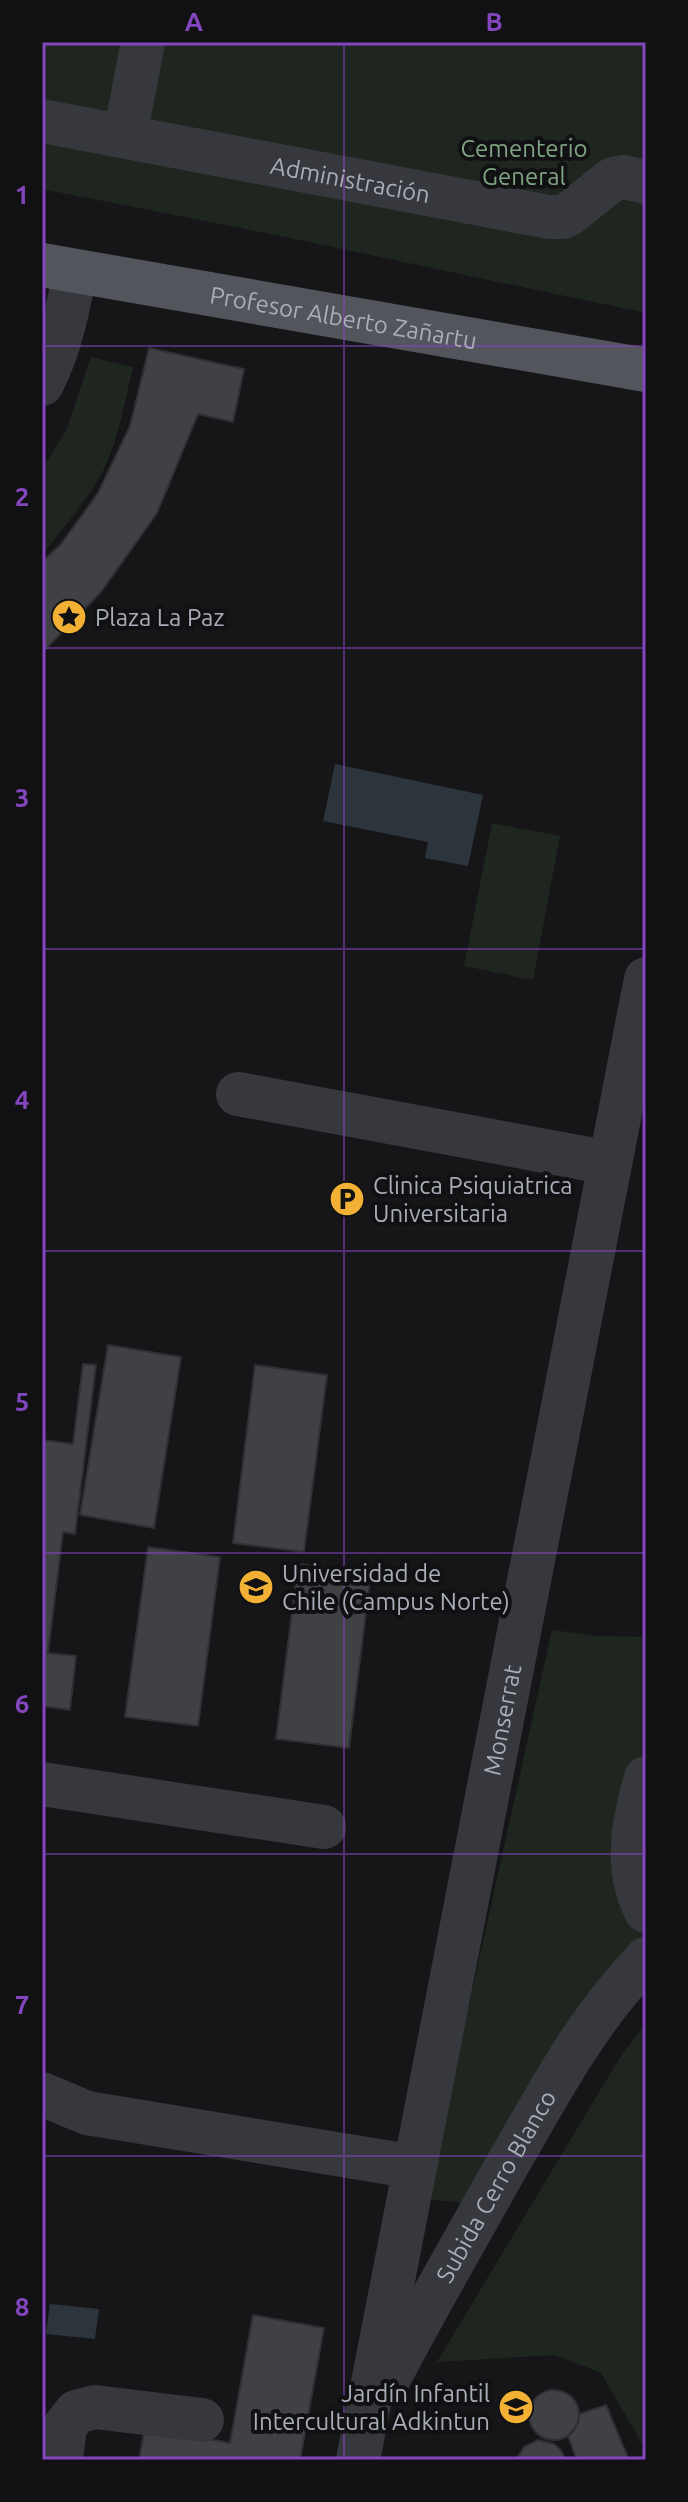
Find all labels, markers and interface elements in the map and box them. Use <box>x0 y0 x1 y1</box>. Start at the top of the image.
text: A <box>185 7 204 36</box>
text: B <box>485 7 503 36</box>
park label: Cementerio General <box>460 135 588 190</box>
street label: Administración <box>269 151 433 208</box>
text: 1 <box>15 180 29 209</box>
street label: Profesor Alberto Zañartu <box>208 281 479 354</box>
text: 2 <box>15 482 29 511</box>
place icon: Plaza La Paz <box>50 598 88 636</box>
place label: Plaza La Paz <box>95 604 224 631</box>
text: 3 <box>15 783 29 812</box>
text: 4 <box>15 1085 29 1114</box>
place label: Clinica Psiquiatrica Universitaria <box>373 1172 573 1227</box>
parking icon: Clinica Psiquiatrica Universitaria <box>328 1180 366 1218</box>
text: 5 <box>15 1387 29 1416</box>
place label: Universidad de Chile (Campus Norte) <box>282 1560 510 1615</box>
school or university icon: Universidad de Chile (Campus Norte) <box>237 1568 275 1606</box>
street label: Monserrat <box>478 1662 526 1778</box>
text: 6 <box>15 1689 29 1718</box>
text: 7 <box>15 1990 29 2019</box>
street label: Subida Cerro Blanco <box>430 2085 561 2287</box>
text: 8 <box>15 2292 29 2321</box>
place label: Jardín Infantil Intercultural Adkintun <box>253 2380 490 2435</box>
school or university icon: Jardín Infantil Intercultural Adkintun <box>497 2388 535 2426</box>

